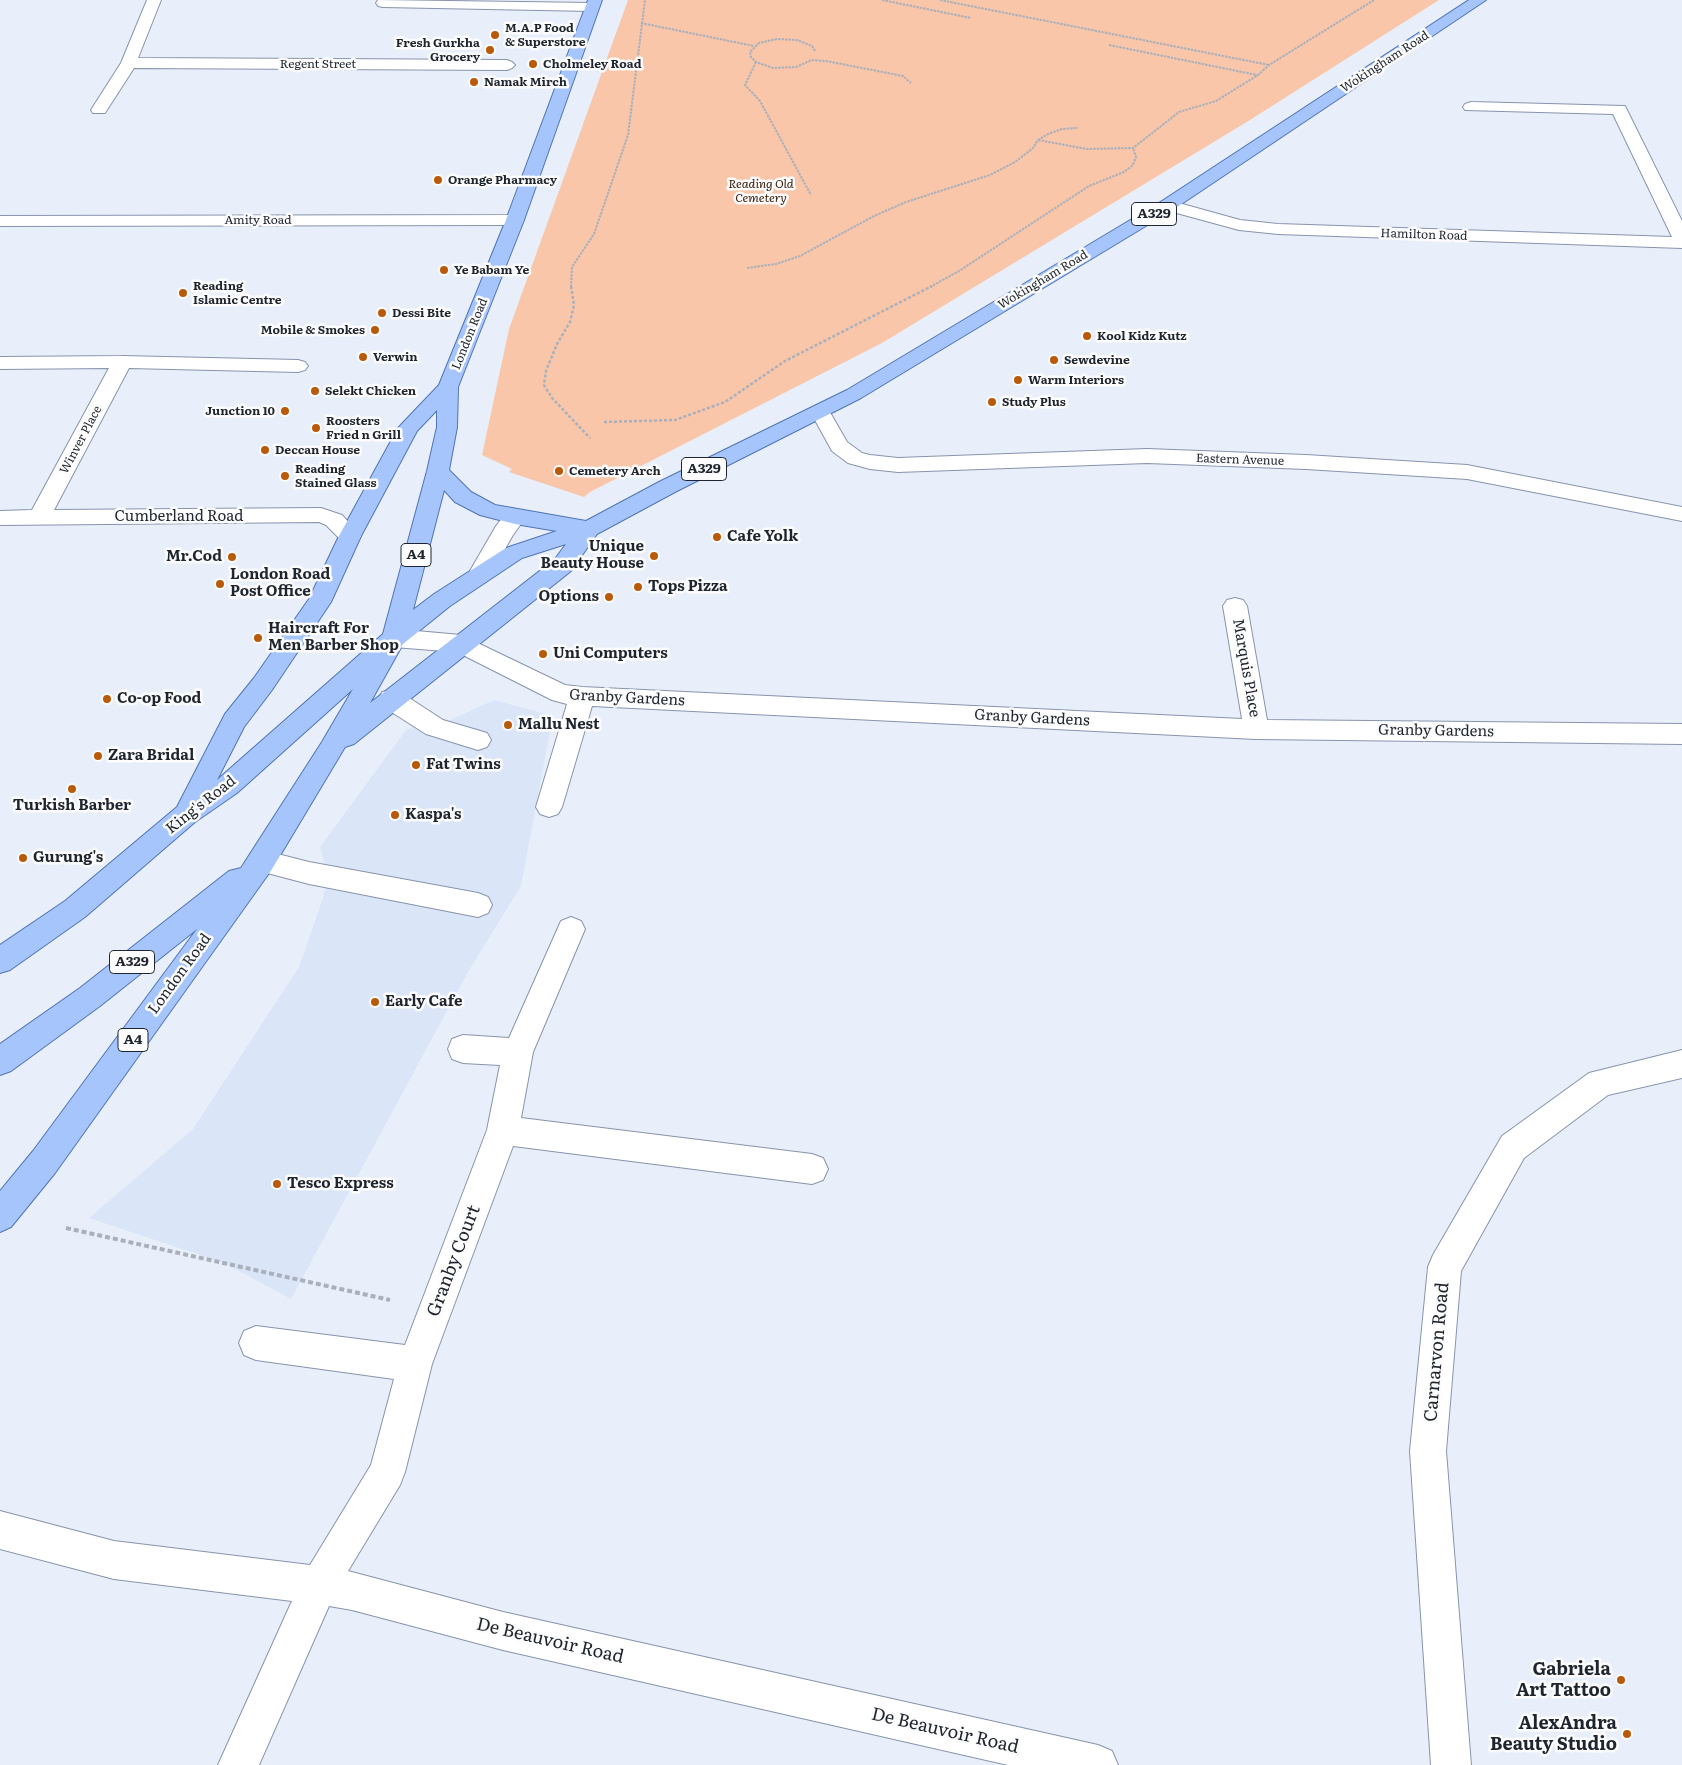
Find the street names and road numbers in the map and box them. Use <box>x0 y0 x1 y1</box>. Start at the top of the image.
street label: Wokingham Road <box>1338 28 1432 96</box>
street label: Regent Street <box>280 57 356 71</box>
road number: A329 <box>1132 202 1176 225</box>
street label: Amity Road <box>224 213 292 227</box>
street label: Hamilton Road <box>1380 226 1468 244</box>
street label: Wokingham Road <box>996 248 1090 312</box>
street label: London Road <box>449 296 491 372</box>
street label: Winver Place <box>57 403 105 477</box>
street label: Eastern Avenue <box>1196 451 1284 469</box>
road number: A329 <box>682 458 726 480</box>
street label: Cumberland Road <box>115 508 243 526</box>
road number: A4 <box>401 544 431 566</box>
street label: Marquis Place <box>1228 617 1264 719</box>
street label: Granby Gardens <box>569 686 685 710</box>
street label: Granby Gardens <box>974 706 1090 730</box>
street label: Granby Gardens <box>1378 721 1494 741</box>
street label: King's Road <box>162 772 240 838</box>
street label: London Road <box>145 930 215 1018</box>
road number: A329 <box>110 950 154 974</box>
road number: A4 <box>118 1028 148 1052</box>
street label: Granby Court <box>423 1202 485 1320</box>
street label: Carnarvon Road <box>1420 1281 1454 1423</box>
street label: De Beauvoir Road <box>474 1614 626 1668</box>
street label: De Beauvoir Road <box>869 1704 1021 1758</box>

